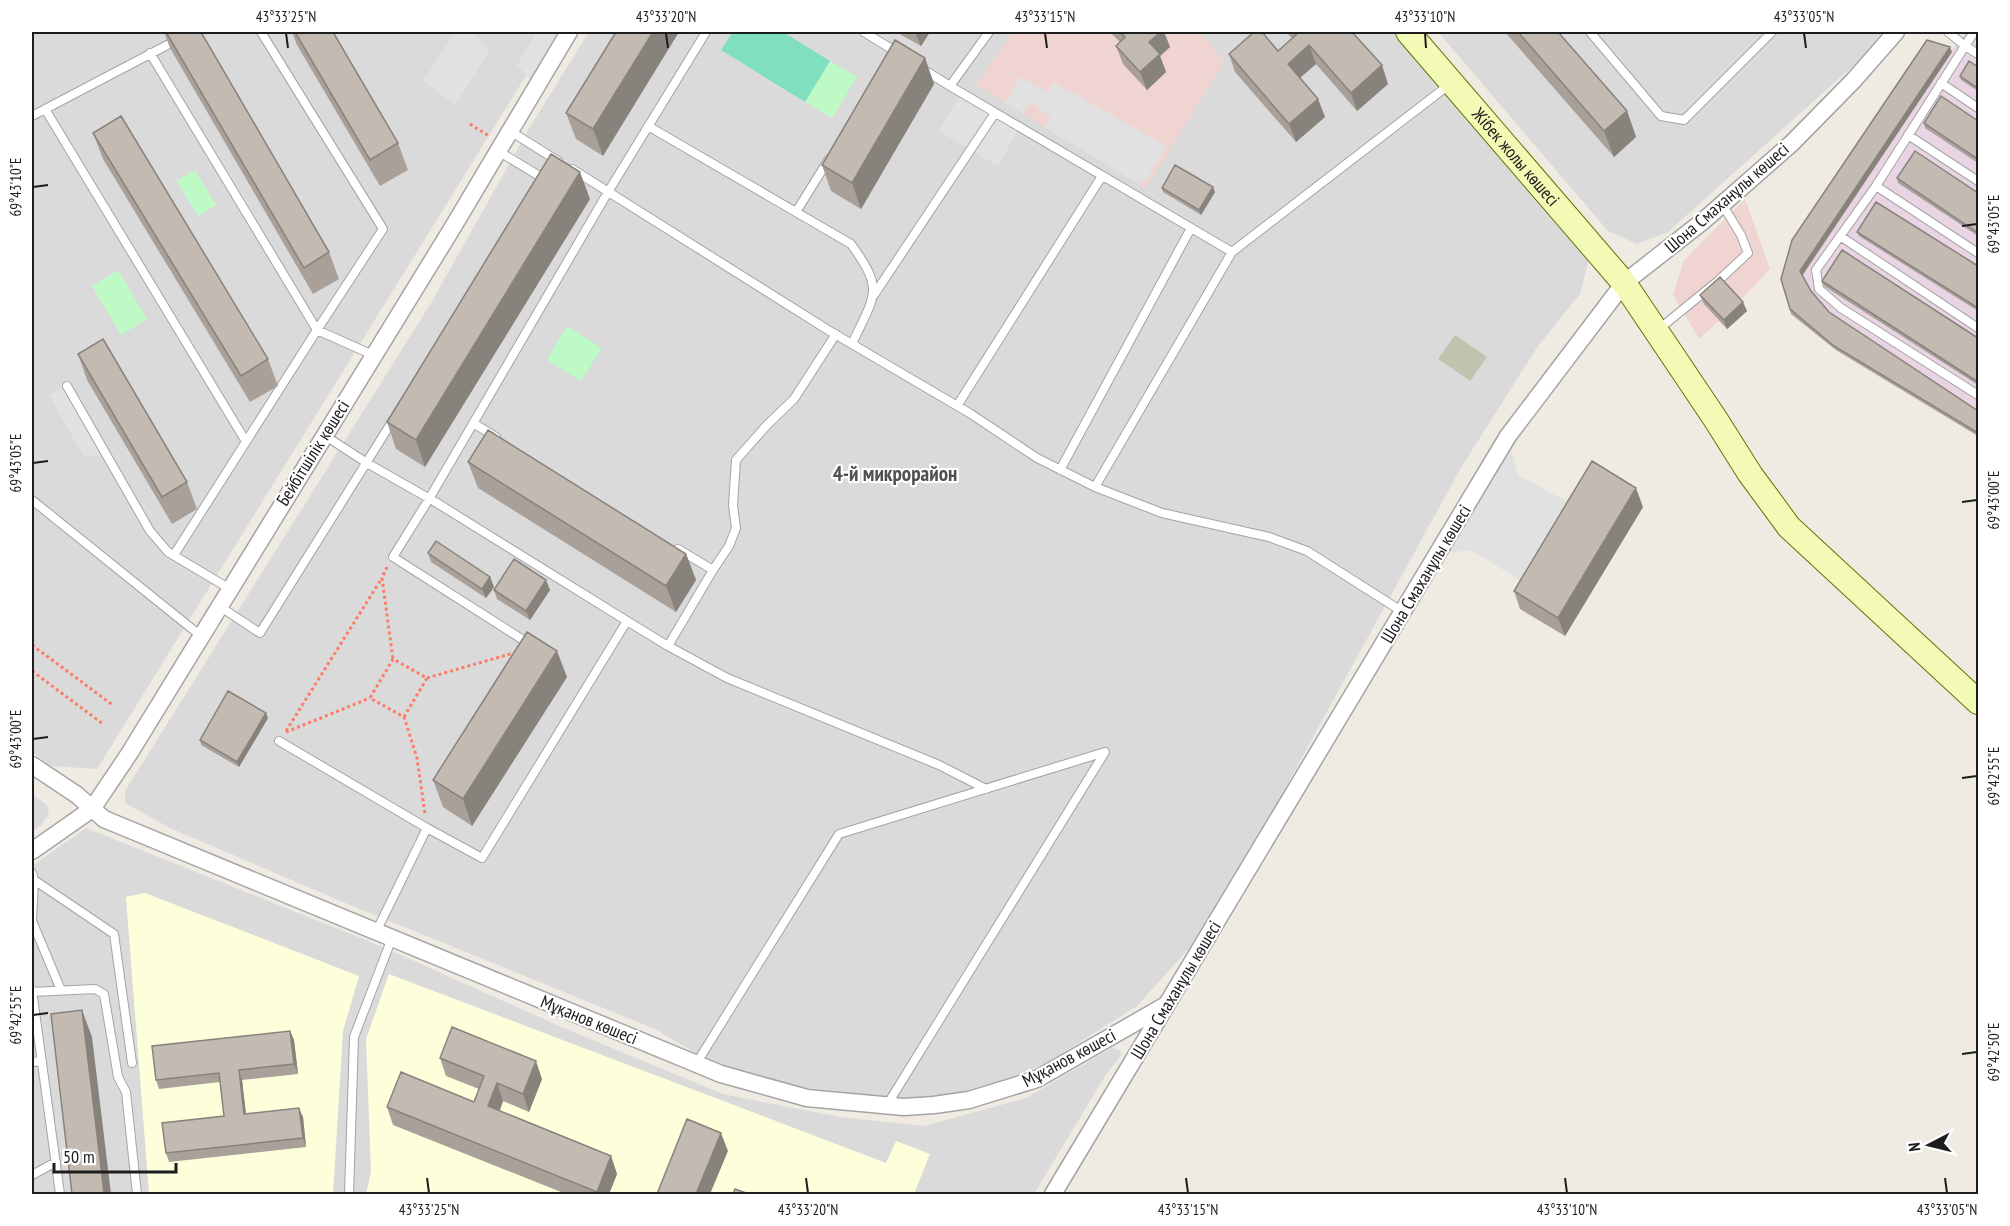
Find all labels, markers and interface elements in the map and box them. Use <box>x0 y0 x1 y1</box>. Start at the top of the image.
text: 43°33'25"N <box>256 7 316 26</box>
text: 43°33'20"N <box>636 7 696 26</box>
text: 43°33'15"N <box>1015 7 1075 26</box>
text: 43°33'10"N <box>1395 7 1455 26</box>
text: 43°33'05"N <box>1774 7 1834 26</box>
street label: Жібек жолы көшесі <box>1467 102 1565 211</box>
street label: Шона Смаханұлы көшесі <box>1660 137 1794 258</box>
text: 69°43'10"E <box>6 157 25 217</box>
text: 69°43'05"E <box>1984 194 2003 254</box>
street label: Бейбітшілік көшесі <box>271 396 354 510</box>
text: 69°43'05"E <box>6 433 25 493</box>
district label: 4-й микрорайон <box>833 460 957 487</box>
text: 69°43'00"E <box>1984 470 2003 530</box>
street label: Шона Смаханұлы көшесі <box>1375 500 1476 647</box>
text: 69°43'00"E <box>6 709 25 769</box>
text: 69°42'55"E <box>1984 746 2003 806</box>
street label: Шона Смаханұлы көшесі <box>1125 916 1226 1063</box>
text: 69°42'55"E <box>6 985 25 1045</box>
street label: Мұқанов көшесі <box>537 990 641 1049</box>
text: 69°42'50"E <box>1984 1022 2003 1082</box>
street label: Мұқанов көшесі <box>1018 1023 1119 1092</box>
north arrow <box>1899 1115 1959 1175</box>
scale bar <box>54 1136 176 1174</box>
text: N <box>1904 1141 1925 1152</box>
text: 50 m <box>63 1145 95 1168</box>
text: 43°33'25"N <box>399 1200 459 1219</box>
text: 43°33'20"N <box>778 1200 838 1219</box>
text: 43°33'15"N <box>1158 1200 1218 1219</box>
text: 43°33'10"N <box>1537 1200 1597 1219</box>
text: 43°33'05"N <box>1917 1200 1977 1219</box>

